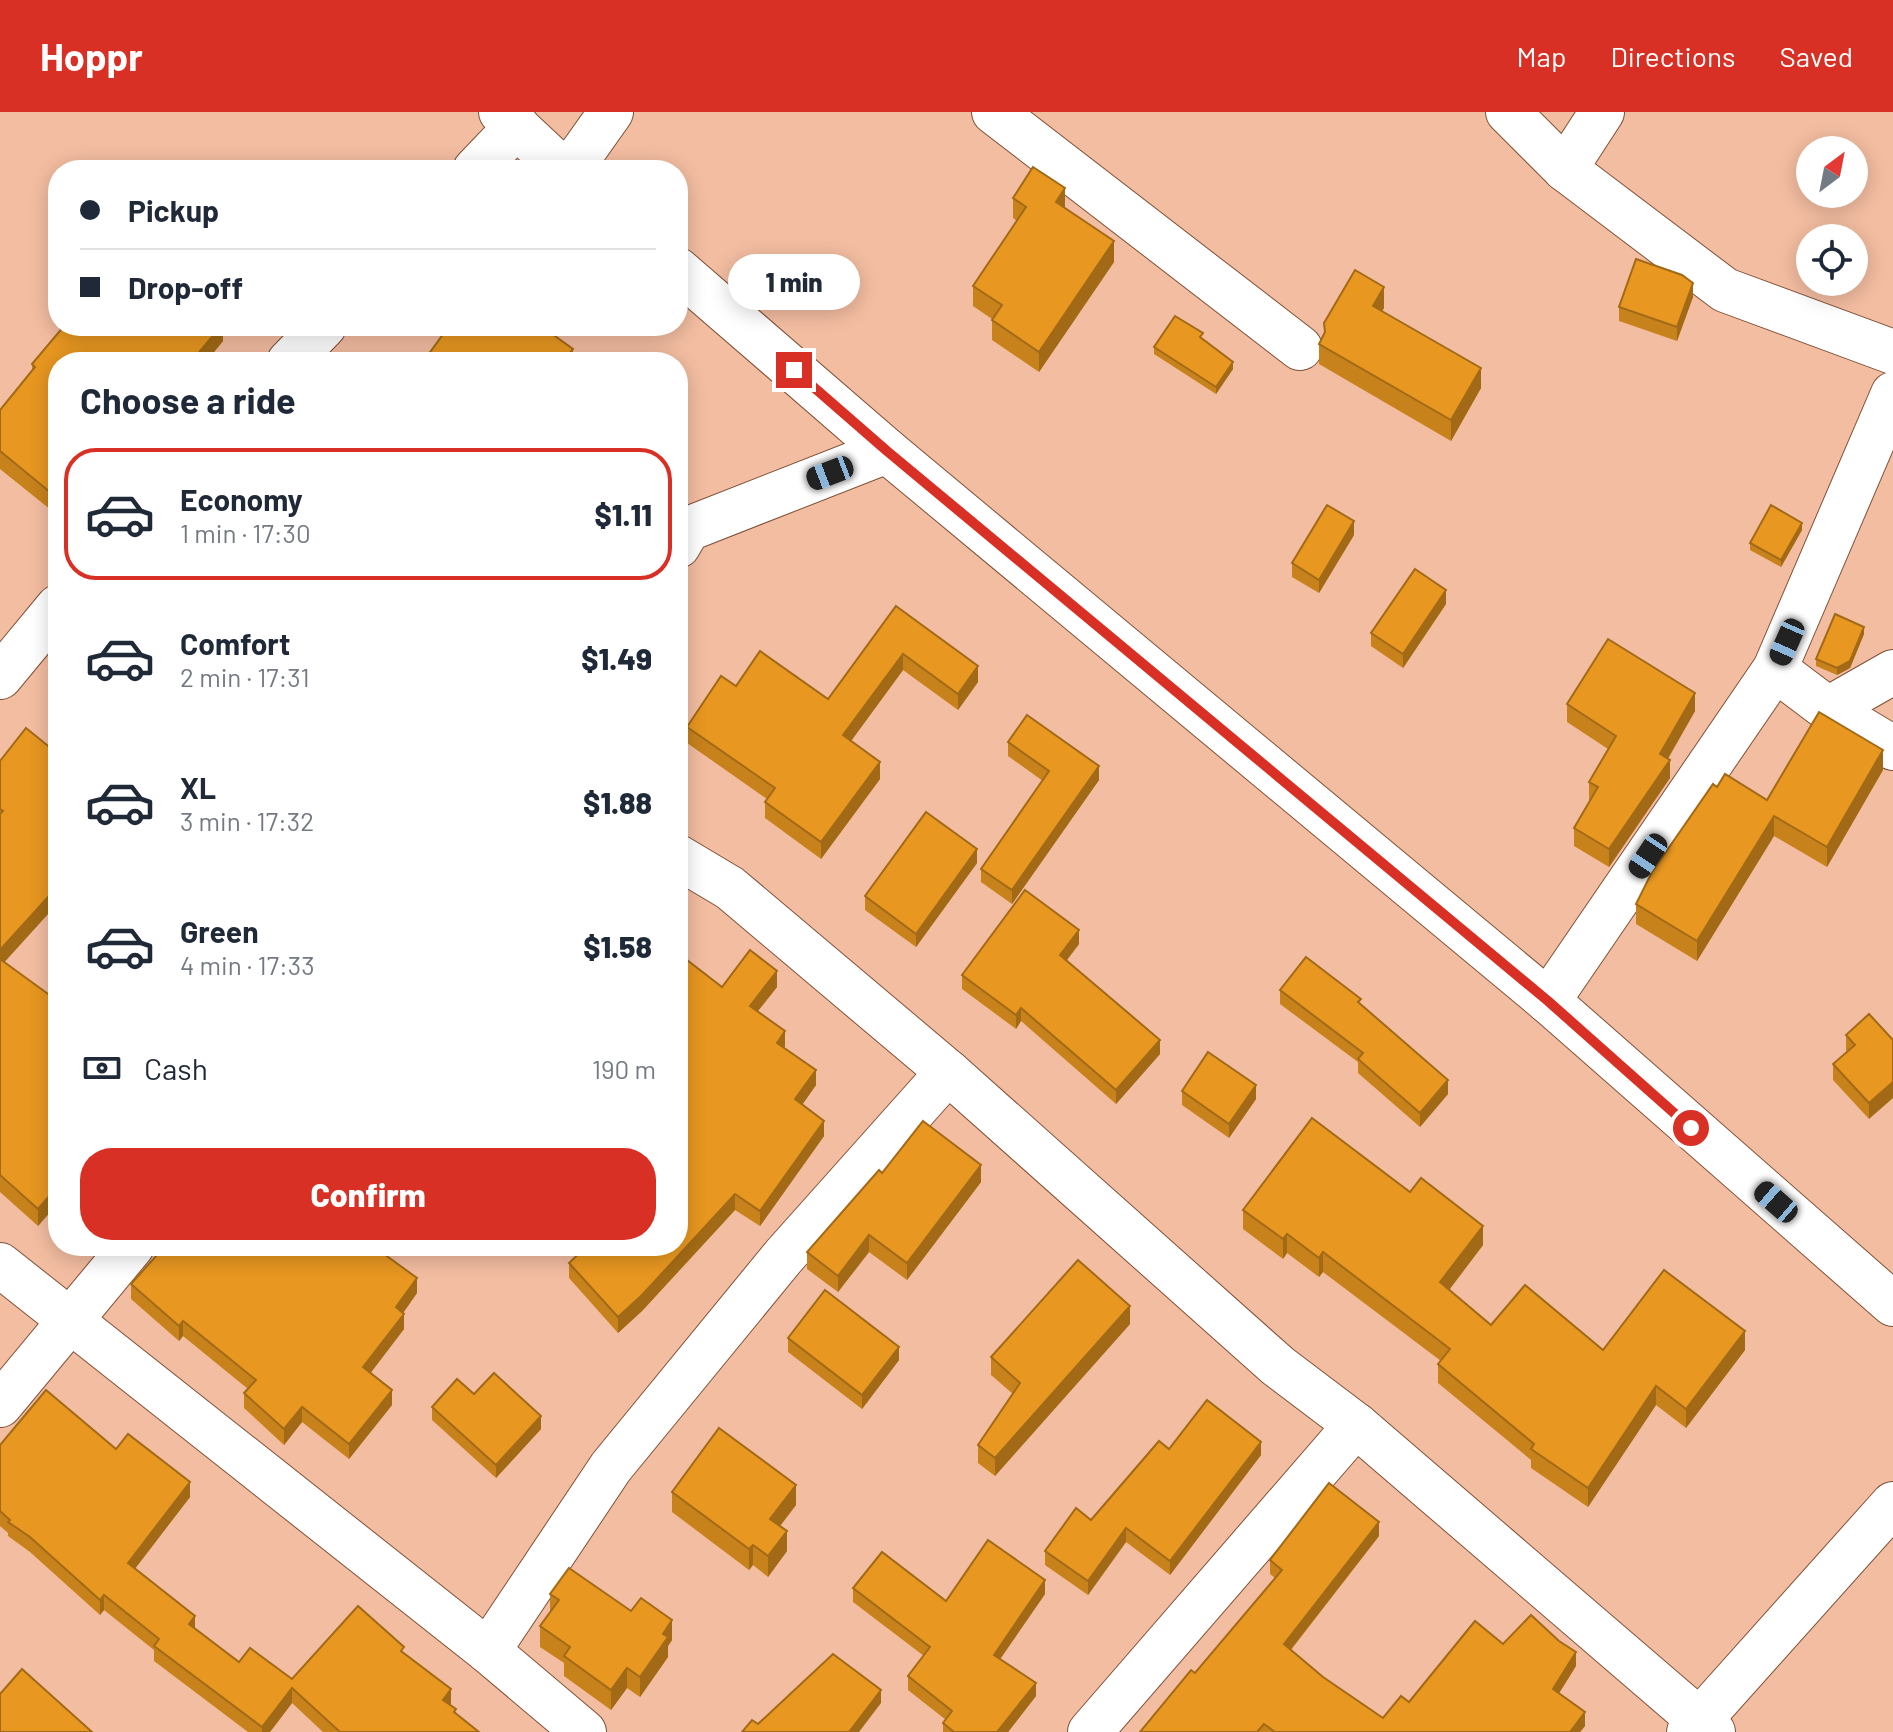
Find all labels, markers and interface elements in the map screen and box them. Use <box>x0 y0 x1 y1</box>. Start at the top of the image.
text: Hoppr <box>40 33 143 79</box>
text: Map <box>1517 39 1566 73</box>
text: Directions <box>1610 39 1736 73</box>
text: Saved <box>1780 39 1853 73</box>
north arrow <box>1796 136 1868 208</box>
map controls <box>1796 136 1868 296</box>
text: Pickup <box>128 192 219 228</box>
button: locate <box>1796 224 1868 296</box>
callout: 1 min <box>728 254 860 310</box>
text: 1 min <box>765 266 823 297</box>
text: Drop-off <box>128 269 243 305</box>
route end <box>776 352 812 388</box>
text: Choose a ride <box>80 378 296 421</box>
car <box>803 453 857 493</box>
icon: car <box>84 478 156 550</box>
text: Economy <box>180 481 303 517</box>
text: $1.11 <box>594 496 652 532</box>
text: 1 min · 17:30 <box>180 517 311 548</box>
car <box>1766 615 1808 669</box>
icon: car <box>84 622 156 694</box>
text: Comfort <box>180 625 290 661</box>
text: $1.49 <box>581 640 652 676</box>
text: 2 min · 17:31 <box>180 661 310 692</box>
icon: car <box>84 766 156 838</box>
text: XL <box>180 769 216 805</box>
text: $1.88 <box>583 784 652 820</box>
text: 3 min · 17:32 <box>180 805 314 836</box>
car <box>1625 829 1671 883</box>
icon: car <box>84 910 156 982</box>
text: Green <box>180 913 259 949</box>
text: $1.58 <box>583 928 652 964</box>
text: 4 min · 17:33 <box>180 949 315 980</box>
icon: cash <box>80 1046 124 1090</box>
text: Cash <box>144 1050 208 1086</box>
text: 190 m <box>592 1053 656 1084</box>
route start <box>1673 1110 1709 1146</box>
button: Confirm <box>80 1148 656 1240</box>
car <box>1750 1177 1802 1227</box>

